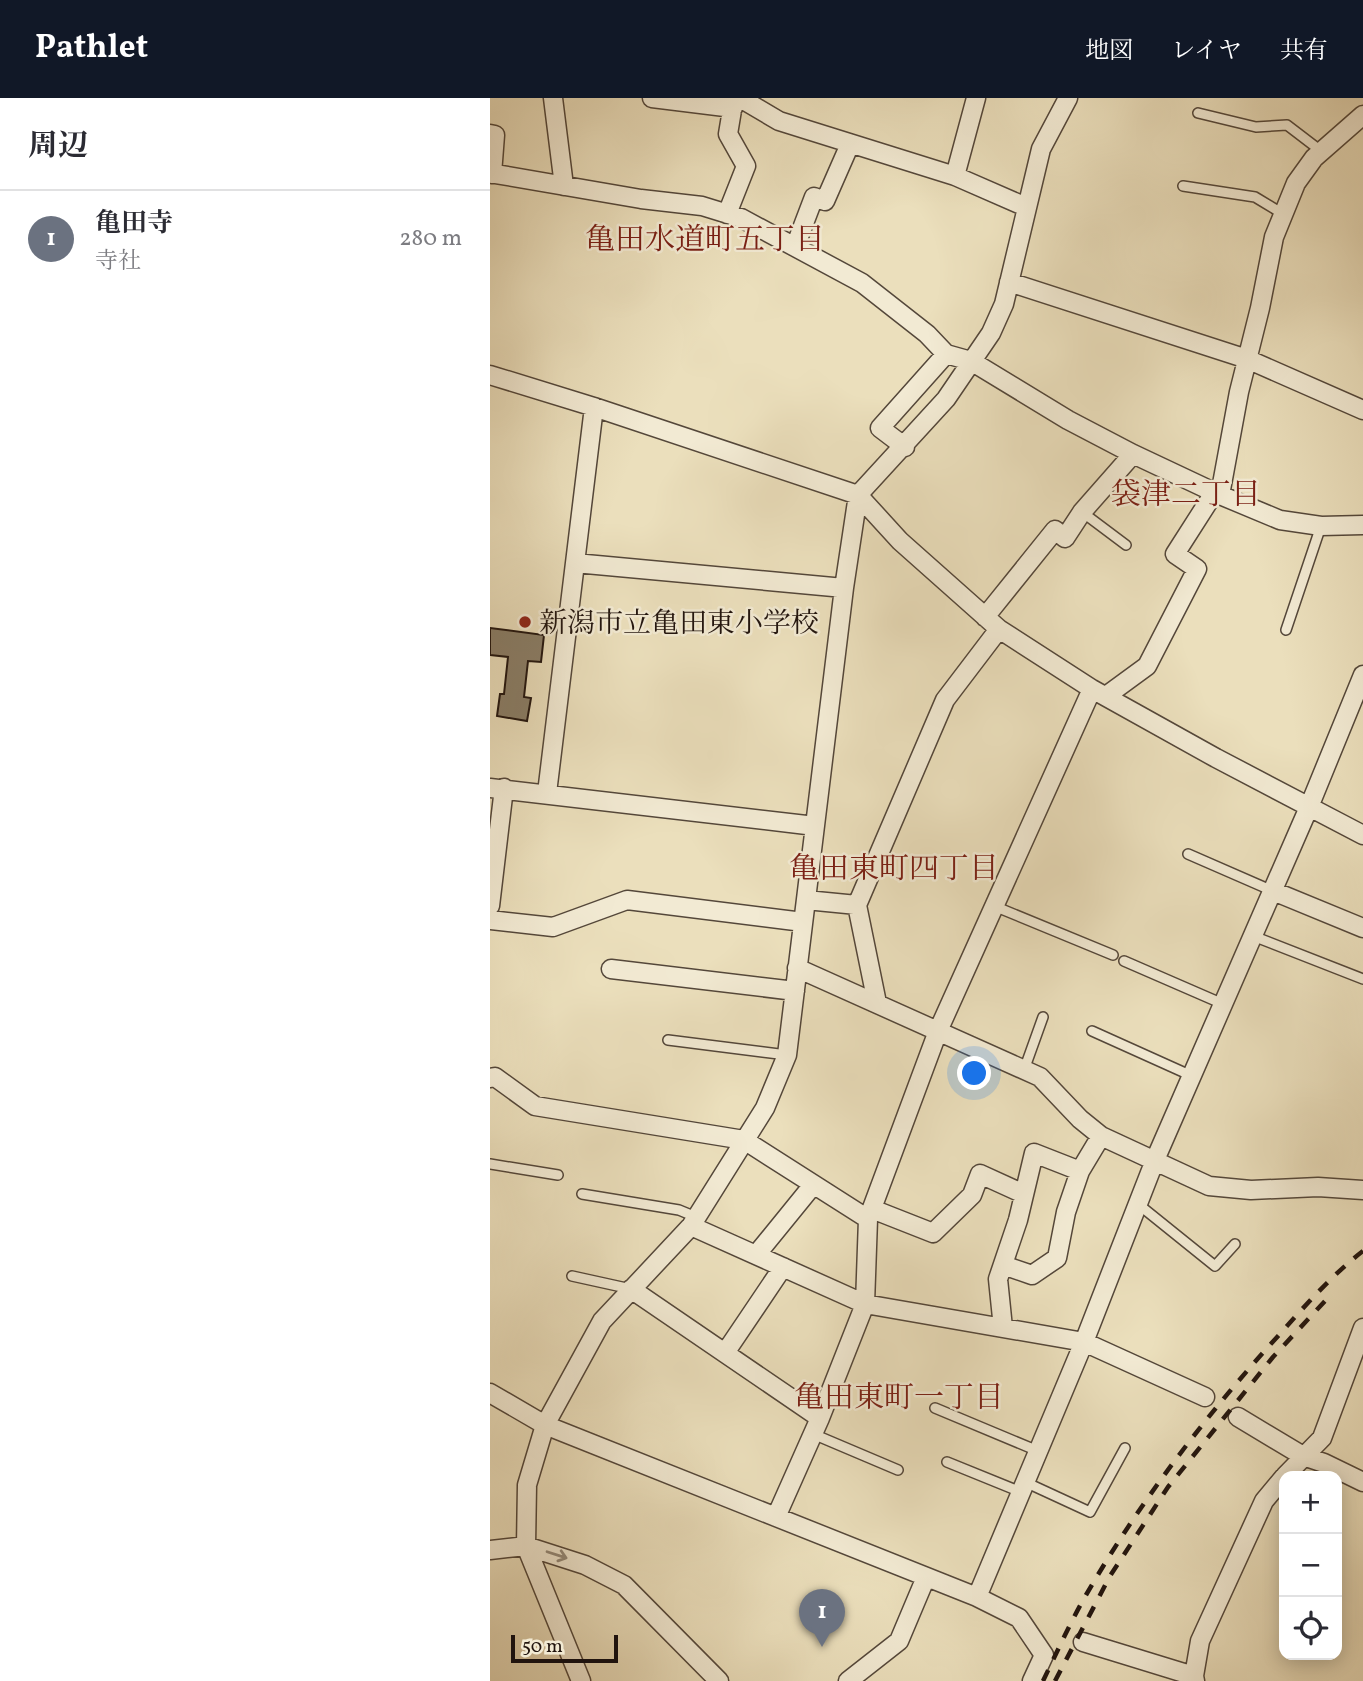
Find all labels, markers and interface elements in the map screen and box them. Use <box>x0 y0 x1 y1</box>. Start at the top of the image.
text: Pathlet <box>35 26 148 72</box>
text: 地図 <box>1085 35 1133 69</box>
text: レイヤ <box>1171 35 1242 69</box>
text: 共有 <box>1280 35 1328 69</box>
text: 周辺 <box>28 126 88 168</box>
text: 亀田寺 <box>95 206 173 242</box>
district label: 亀田水道町五丁目 <box>585 220 825 262</box>
text: 1 <box>46 223 56 255</box>
text: 280 m <box>399 223 462 255</box>
text: 寺社 <box>95 246 141 278</box>
district label: 袋津二丁目 <box>1111 475 1261 517</box>
place label: 新潟市立亀田東小学校 <box>539 605 819 644</box>
marker: 新潟市立亀田東小学校 <box>517 614 533 630</box>
district label: 亀田東町四丁目 <box>789 849 999 891</box>
your location <box>957 1056 991 1090</box>
district label: 亀田東町一丁目 <box>794 1378 1004 1420</box>
map controls <box>1279 1471 1342 1660</box>
button: + <box>1279 1471 1342 1534</box>
button: − <box>1279 1534 1342 1597</box>
one-way arrow <box>545 1550 567 1563</box>
pin: 1 <box>799 1589 845 1647</box>
button: locate <box>1279 1597 1342 1660</box>
scale bar <box>511 1632 618 1664</box>
text: 50 m <box>522 1634 563 1660</box>

